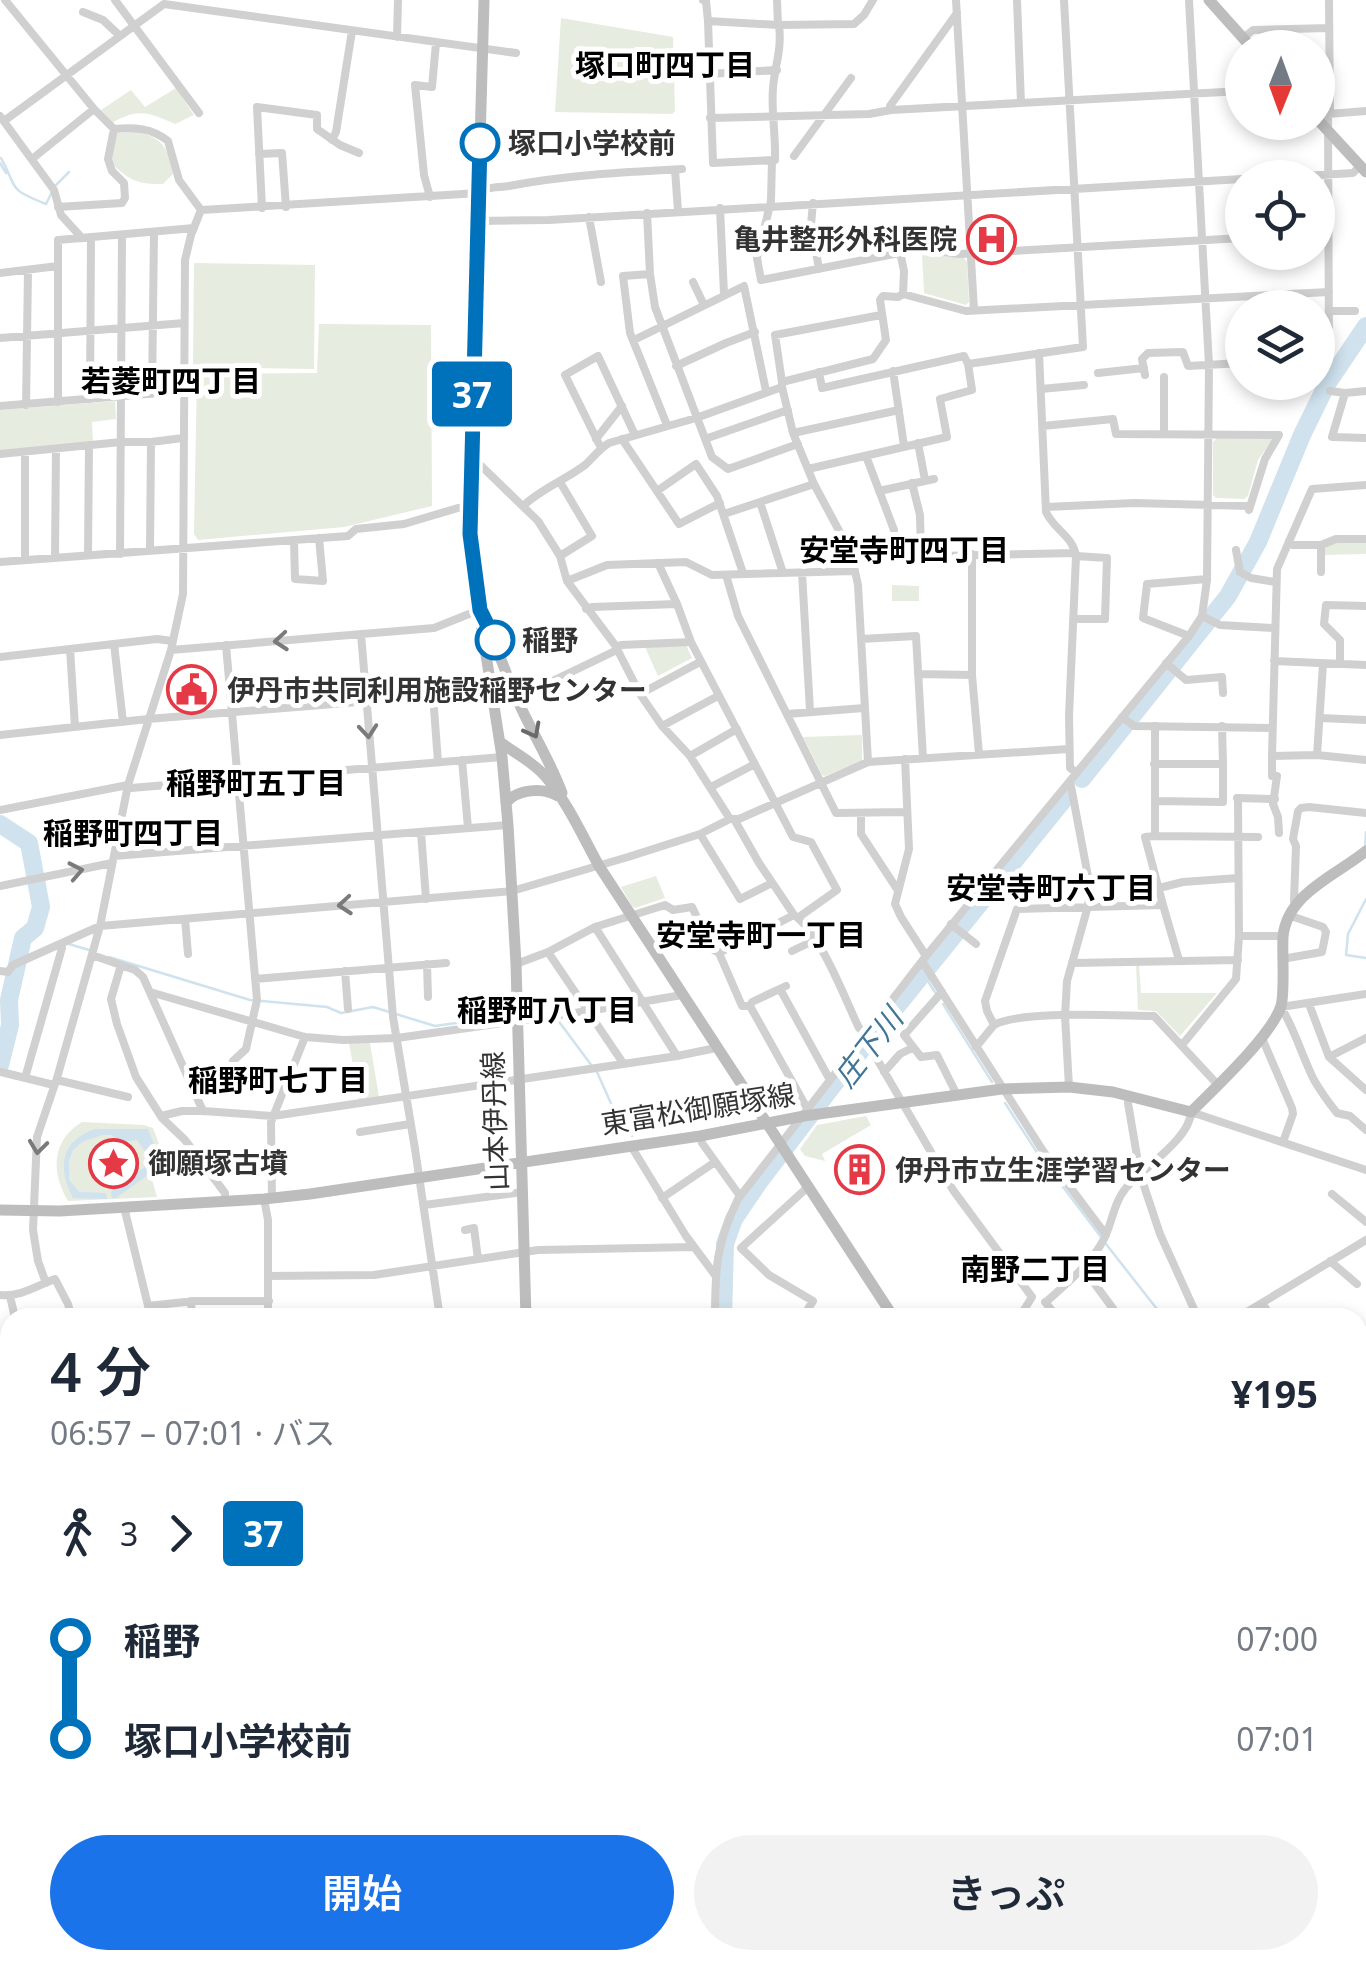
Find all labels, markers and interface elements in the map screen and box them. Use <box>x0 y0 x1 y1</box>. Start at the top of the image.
north arrow <box>1225 30 1335 140</box>
map controls <box>1225 30 1335 400</box>
district label: 塚口町四丁目 <box>575 44 755 85</box>
place label: 塚口小学校前 <box>508 123 676 161</box>
marker: 塚口小学校前 <box>461 124 499 162</box>
button: locate <box>1225 160 1335 270</box>
hospital icon: 亀井整形外科医院 <box>966 213 1018 265</box>
place label: 亀井整形外科医院 <box>733 219 957 257</box>
button: layers <box>1225 290 1335 400</box>
district label: 若菱町四丁目 <box>81 360 261 401</box>
line badge: 37 <box>427 362 517 426</box>
text: 37 <box>452 371 492 418</box>
district label: 安堂寺町四丁目 <box>799 529 1009 570</box>
place label: 稲野 <box>522 620 578 658</box>
marker: 稲野 <box>476 621 514 659</box>
one-way arrow <box>272 629 288 651</box>
public building icon: 伊丹市共同利用施設稲野センター <box>166 664 218 716</box>
place label: 伊丹市共同利用施設稲野センター <box>227 670 647 708</box>
one-way arrow <box>521 720 541 738</box>
one-way arrow <box>357 724 379 740</box>
district label: 稲野町五丁目 <box>166 762 346 803</box>
district label: 稲野町四丁目 <box>43 812 223 853</box>
one-way arrow <box>67 861 84 882</box>
district label: 安堂寺町六丁目 <box>946 867 1156 908</box>
one-way arrow <box>336 894 352 916</box>
district label: 安堂寺町一丁目 <box>656 914 866 955</box>
district label: 稲野町八丁目 <box>457 989 637 1030</box>
water label: 庄下川 <box>824 997 914 1095</box>
street label: 山本伊丹線 <box>473 1050 515 1192</box>
district label: 稲野町七丁目 <box>188 1059 368 1100</box>
street label: 東富松御願塚線 <box>598 1074 798 1142</box>
place icon: 御願塚古墳 <box>87 1137 139 1189</box>
one-way arrow <box>28 1139 49 1155</box>
place label: 御願塚古墳 <box>148 1143 288 1181</box>
building icon: 伊丹市立生涯学習センター <box>834 1144 886 1196</box>
place label: 伊丹市立生涯学習センター <box>895 1150 1231 1188</box>
district label: 南野二丁目 <box>960 1248 1110 1289</box>
text: 4 分 <box>50 1333 151 1408</box>
text: ¥195 <box>1231 1367 1318 1419</box>
text: 06:57 – 07:01 · バス <box>50 1411 335 1454</box>
icon: walk <box>50 1506 105 1561</box>
icon: forward <box>153 1506 208 1561</box>
text: 37 <box>243 1510 283 1557</box>
text: 3 <box>120 1512 138 1555</box>
text: 稲野 <box>124 1614 200 1666</box>
text: 07:00 <box>1236 1617 1318 1660</box>
text: 塚口小学校前 <box>124 1714 352 1766</box>
text: 07:01 <box>1236 1717 1318 1760</box>
button: 開始 <box>50 1835 674 1950</box>
button: きっぷ <box>694 1835 1318 1950</box>

